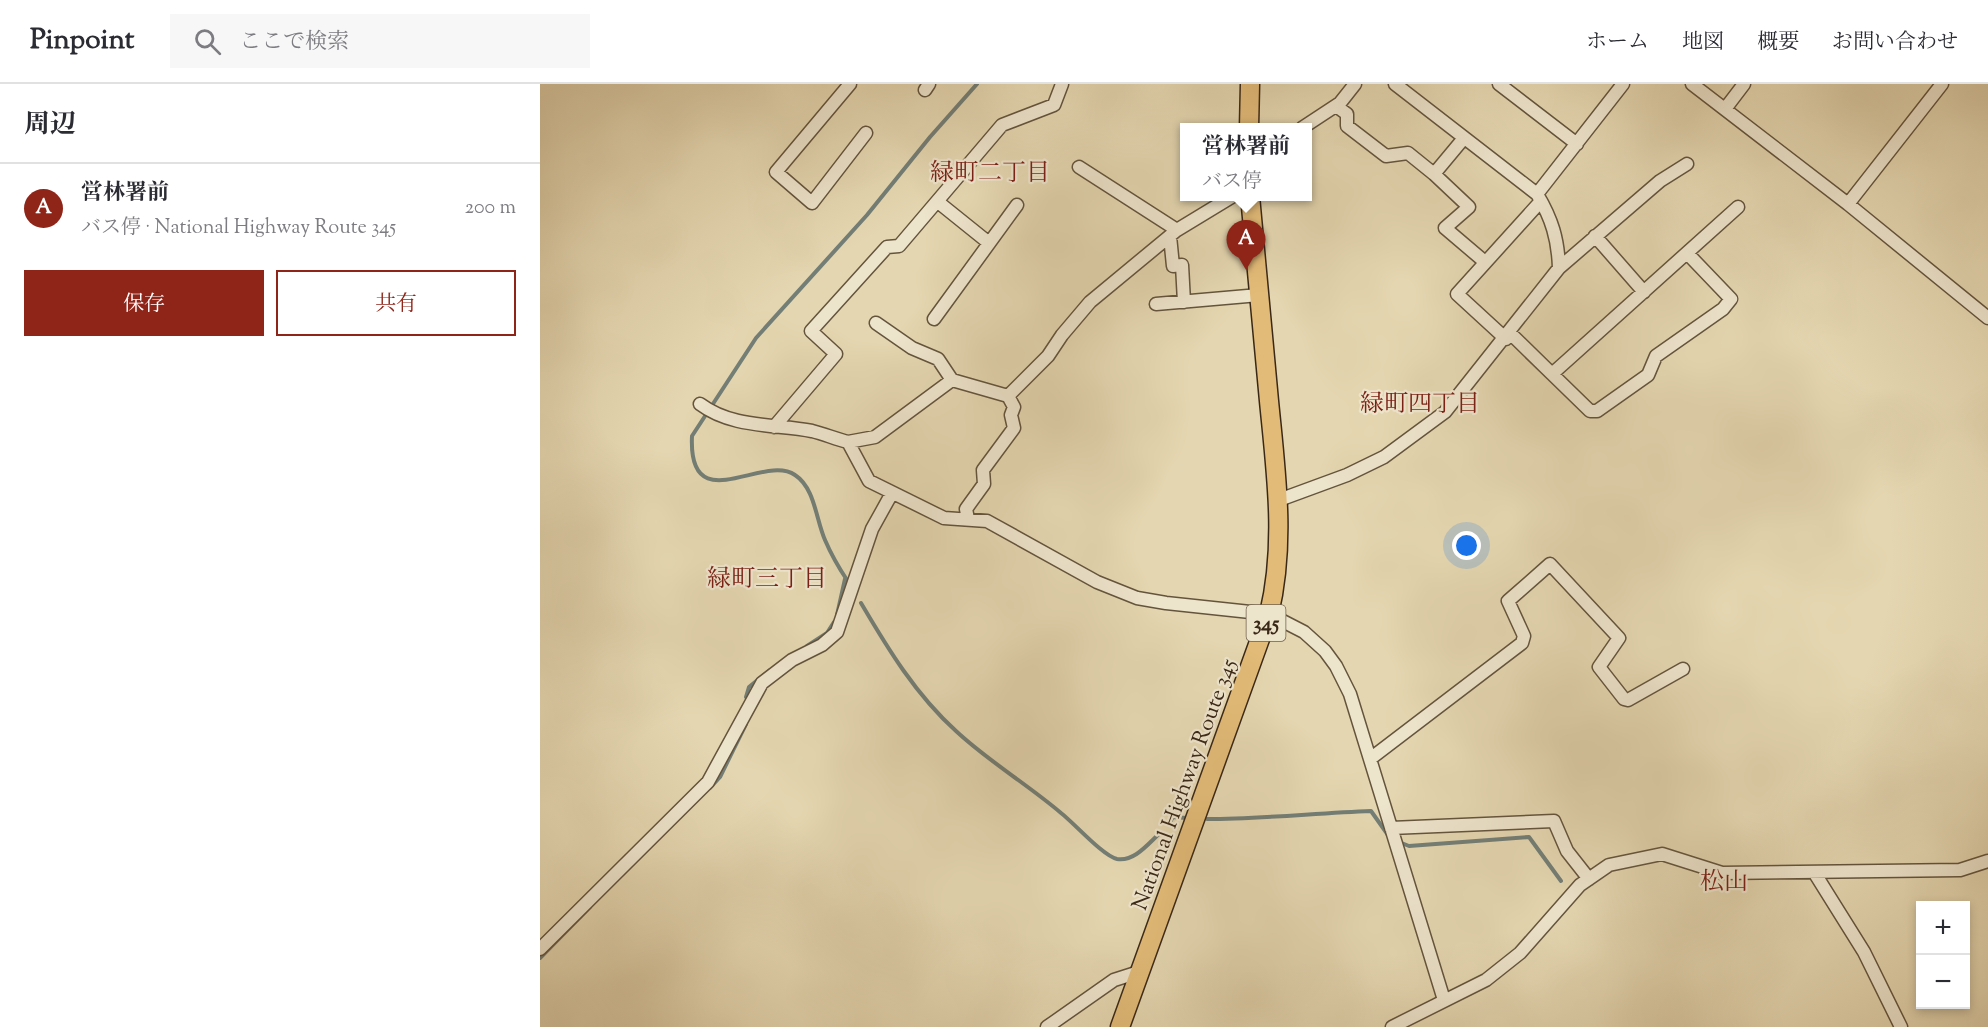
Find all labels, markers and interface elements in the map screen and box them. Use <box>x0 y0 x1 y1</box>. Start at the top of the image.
search box <box>170 14 590 68</box>
text: Pinpoint <box>30 21 134 61</box>
icon: search <box>191 25 224 58</box>
text: ここで検索 <box>239 27 349 59</box>
text: ホーム <box>1586 28 1649 58</box>
text: 地図 <box>1682 28 1724 58</box>
text: 概要 <box>1757 28 1799 58</box>
text: お問い合わせ <box>1832 28 1958 58</box>
text: 周辺 <box>24 107 76 144</box>
popup <box>1180 123 1312 201</box>
text: 営林署前 <box>1202 132 1290 164</box>
district label: 緑町二丁目 <box>930 157 1050 191</box>
text: バス停 <box>1202 168 1262 197</box>
text: 営林署前 <box>81 178 169 210</box>
text: A <box>35 194 52 223</box>
text: 200 m <box>465 194 516 223</box>
text: バス停 · National Highway Route 345 <box>81 214 396 243</box>
pin: A <box>1226 220 1266 270</box>
button: 保存 <box>24 270 264 336</box>
button: 共有 <box>276 270 516 336</box>
district label: 緑町四丁目 <box>1360 388 1480 422</box>
your location <box>1452 531 1481 560</box>
district label: 緑町三丁目 <box>707 563 827 597</box>
road number: 345 <box>1246 605 1286 641</box>
street label: National Highway Route 345 <box>1125 654 1246 915</box>
district label: 松山 <box>1700 866 1748 900</box>
map controls <box>1916 901 1970 1009</box>
button: + <box>1916 901 1970 955</box>
button: − <box>1916 955 1970 1009</box>

